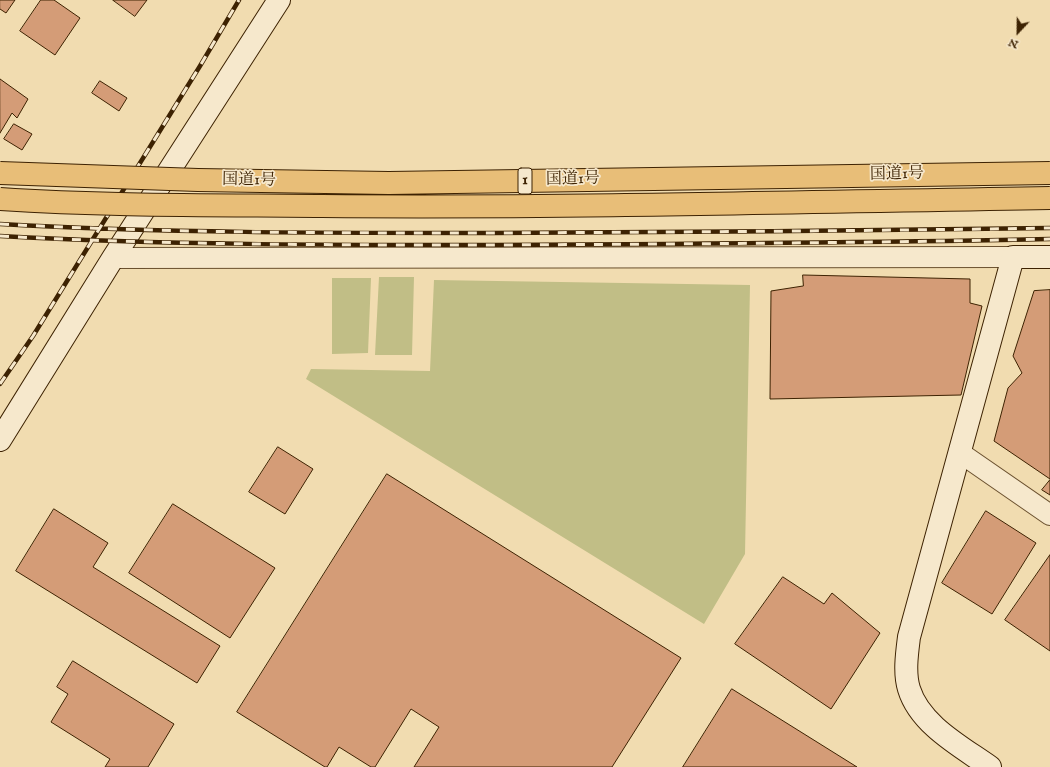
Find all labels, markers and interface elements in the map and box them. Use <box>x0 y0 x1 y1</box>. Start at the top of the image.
north arrow <box>998 12 1038 52</box>
text: N <box>1006 35 1021 51</box>
street label: 国道1号 <box>870 165 924 185</box>
road number: 1 <box>518 168 532 194</box>
street label: 国道1号 <box>546 170 600 190</box>
street label: 国道1号 <box>222 171 276 191</box>

